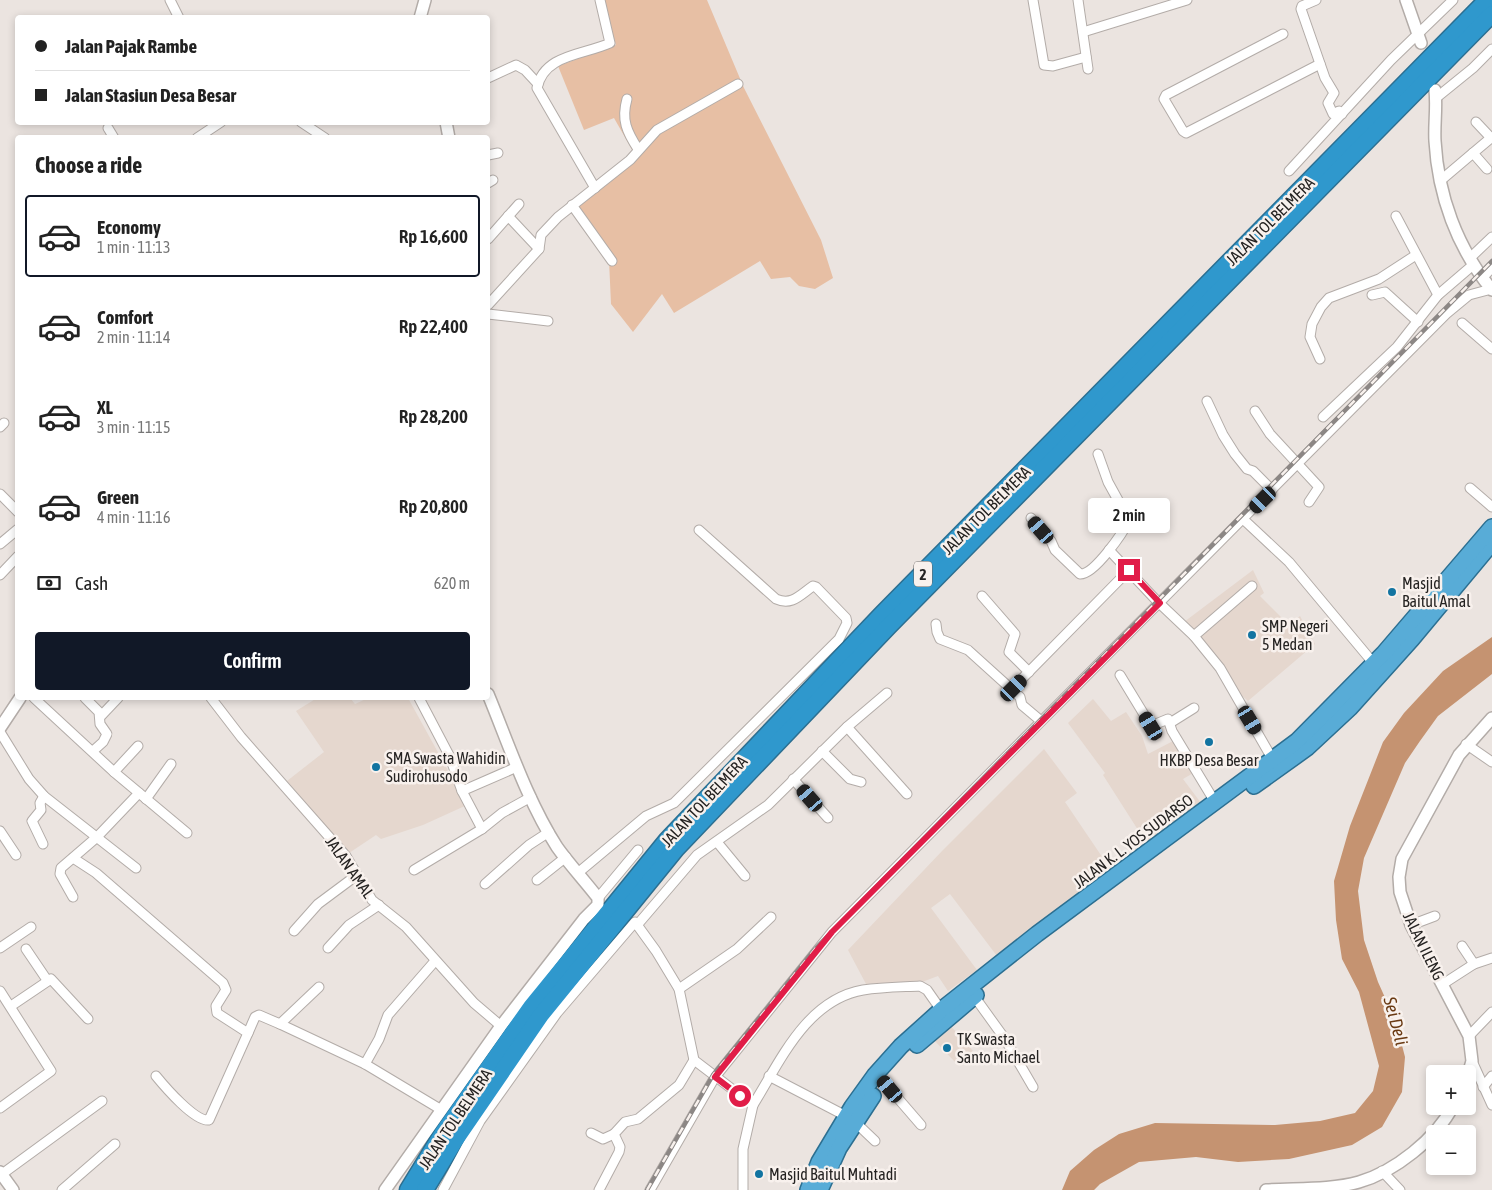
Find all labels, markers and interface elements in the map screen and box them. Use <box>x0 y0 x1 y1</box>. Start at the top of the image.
text: Jalan Pajak Rambe <box>65 35 197 57</box>
text: Jalan Stasiun Desa Besar <box>65 84 236 106</box>
text: Choose a ride <box>35 152 142 178</box>
street label: JALAN TOL BELMERA <box>1222 173 1318 269</box>
icon: car <box>37 214 82 259</box>
text: Economy <box>97 216 161 238</box>
text: Rp 16,600 <box>399 225 468 247</box>
text: 1 min · 11:13 <box>97 238 170 256</box>
icon: car <box>37 304 82 349</box>
text: Comfort <box>97 306 153 328</box>
text: Rp 22,400 <box>399 315 468 337</box>
text: 2 min · 11:14 <box>97 328 170 346</box>
icon: car <box>37 394 82 439</box>
text: XL <box>97 396 113 418</box>
text: Rp 28,200 <box>399 405 468 427</box>
text: 3 min · 11:15 <box>97 418 170 436</box>
street label: JALAN TOL BELMERA <box>938 462 1034 558</box>
icon: car <box>37 484 82 529</box>
car <box>1247 484 1278 516</box>
text: Green <box>97 486 139 508</box>
text: Rp 20,800 <box>399 495 468 517</box>
callout: 2 min <box>1088 498 1170 532</box>
text: 2 min <box>1113 506 1145 524</box>
text: 4 min · 11:16 <box>97 508 170 526</box>
car <box>1025 514 1056 546</box>
route end <box>1118 559 1140 581</box>
road number: 2 <box>914 562 932 586</box>
icon: cash <box>35 569 63 597</box>
text: Cash <box>75 572 108 594</box>
text: 620 m <box>434 574 470 592</box>
place label: Masjid Baitul Amal <box>1402 574 1471 610</box>
marker: Masjid Baitul Amal <box>1386 586 1398 598</box>
place label: SMP Negeri 5 Medan <box>1262 617 1328 653</box>
marker: SMP Negeri 5 Medan <box>1246 629 1258 641</box>
button: Confirm <box>35 632 470 690</box>
car <box>998 672 1029 704</box>
car <box>1235 703 1264 737</box>
car <box>1136 709 1165 743</box>
marker: HKBP Desa Besar <box>1203 736 1215 748</box>
place label: SMA Swasta Wahidin Sudirohusodo <box>386 749 506 785</box>
place label: HKBP Desa Besar <box>1160 751 1259 769</box>
street label: JALAN TOL BELMERA <box>658 752 751 850</box>
marker: SMA Swasta Wahidin Sudirohusodo <box>370 761 382 773</box>
car <box>794 782 825 814</box>
street label: JALAN K. L. YOS SUDARSO <box>1070 790 1196 892</box>
street label: JALAN AMAL <box>322 833 378 902</box>
street label: JALAN ILENG <box>1400 909 1448 983</box>
water label: Sei Deli <box>1379 993 1413 1048</box>
place label: TK Swasta Santo Michael <box>957 1030 1041 1066</box>
marker: TK Swasta Santo Michael <box>941 1042 953 1054</box>
street label: JALAN TOL BELMERA <box>415 1065 495 1173</box>
map controls <box>1426 1065 1476 1175</box>
button: + <box>1426 1065 1476 1115</box>
car <box>874 1073 905 1105</box>
route start <box>729 1085 751 1107</box>
button: − <box>1426 1125 1476 1175</box>
place label: Masjid Baitul Muhtadi <box>769 1165 897 1184</box>
marker: Masjid Baitul Muhtadi <box>753 1168 765 1180</box>

